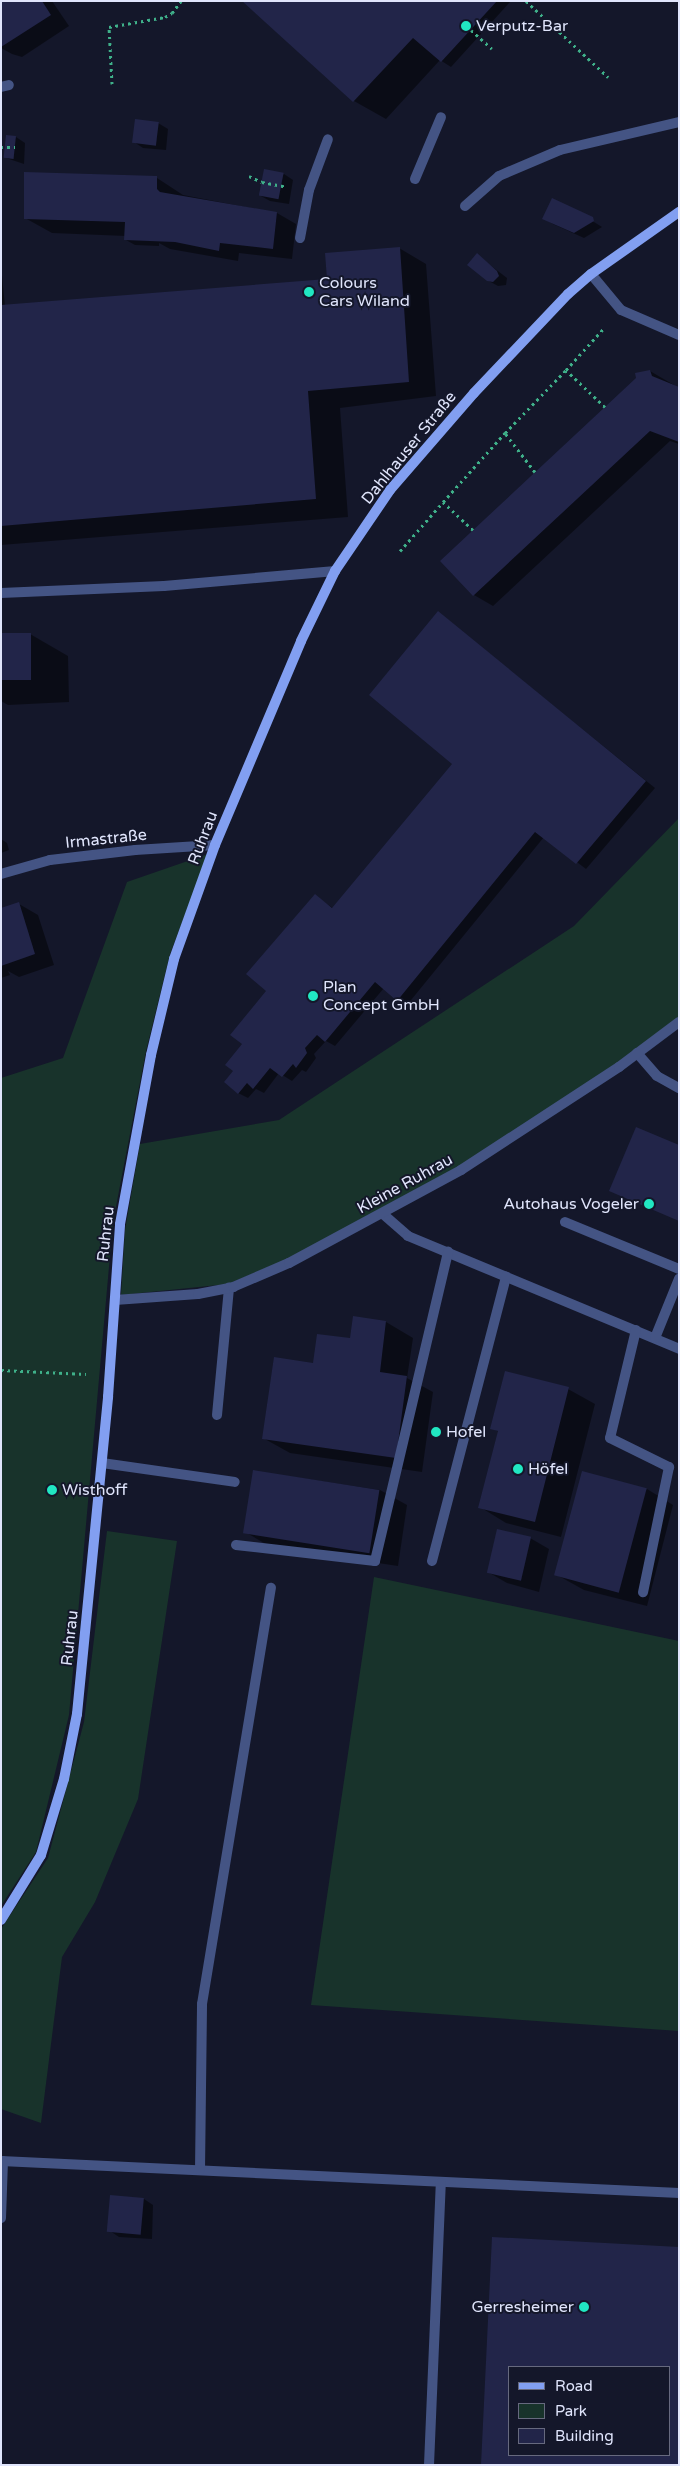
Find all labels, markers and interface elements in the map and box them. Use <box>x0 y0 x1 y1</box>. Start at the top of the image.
place label: Verputz-Bar <box>476 16 568 36</box>
marker: Verputz-Bar <box>460 20 472 32</box>
place label: Colours Cars Wiland <box>319 273 410 311</box>
marker: Colours Cars Wiland <box>303 286 315 298</box>
street label: Dahlhauser Straße <box>358 388 460 508</box>
street label: Ruhrau <box>184 809 222 867</box>
street label: Irmastraße <box>64 825 148 853</box>
place label: Plan Concept GmbH <box>323 977 440 1015</box>
marker: Plan Concept GmbH <box>307 990 319 1002</box>
street label: Kleine Ruhrau <box>354 1150 456 1218</box>
place label: Autohaus Vogeler <box>503 1194 639 1214</box>
marker: Autohaus Vogeler <box>643 1198 655 1210</box>
street label: Ruhrau <box>94 1205 118 1263</box>
place label: Hofel <box>446 1422 486 1442</box>
marker: Hofel <box>430 1426 442 1438</box>
place label: Höfel <box>528 1459 568 1479</box>
marker: Höfel <box>512 1463 524 1475</box>
place label: Wisthoff <box>62 1480 128 1500</box>
marker: Wisthoff <box>46 1484 58 1496</box>
street label: Ruhrau <box>58 1609 82 1667</box>
place label: Gerresheimer <box>471 2297 574 2317</box>
marker: Gerresheimer <box>578 2301 590 2313</box>
legend <box>508 2366 670 2456</box>
text: Road <box>555 2377 593 2395</box>
text: Park <box>555 2402 587 2420</box>
text: Building <box>555 2427 614 2445</box>

